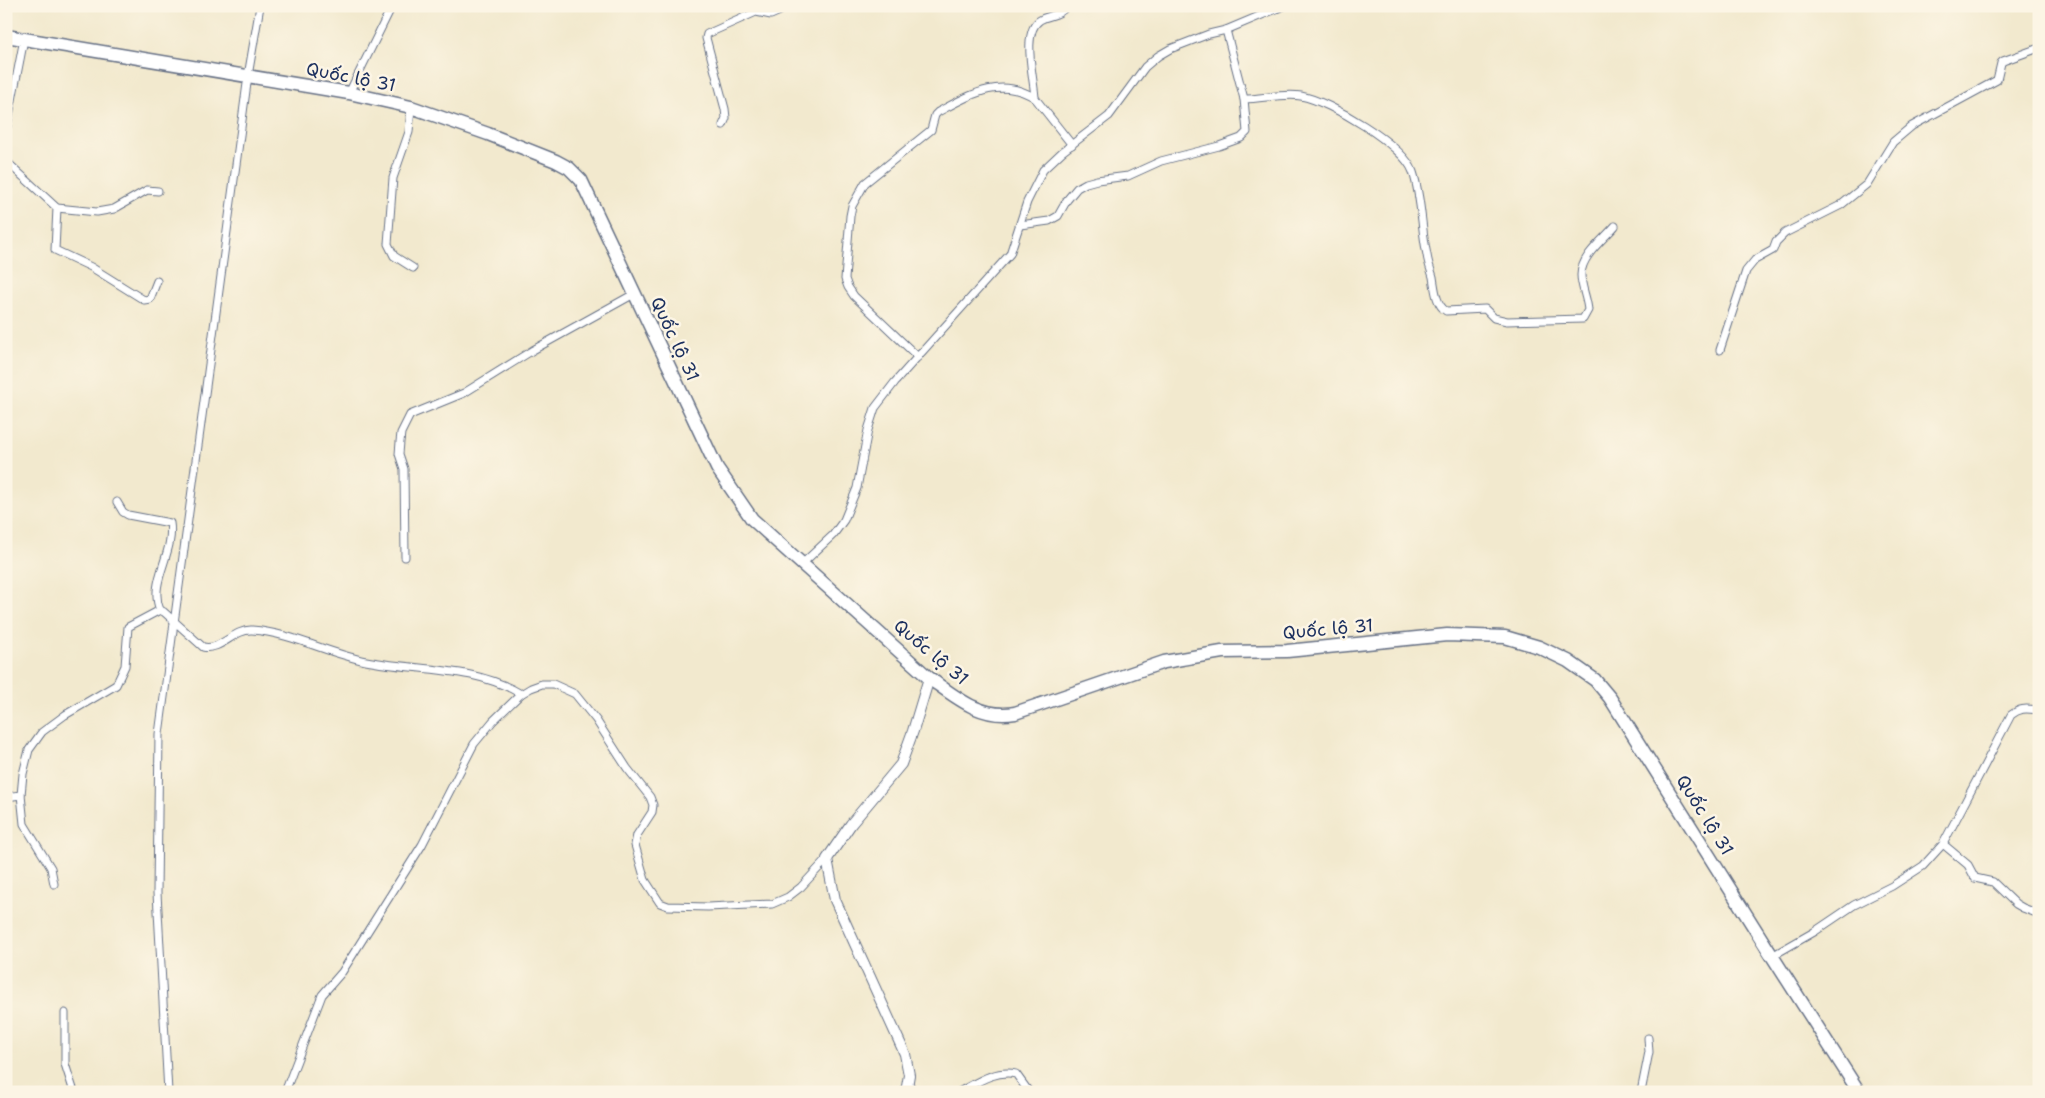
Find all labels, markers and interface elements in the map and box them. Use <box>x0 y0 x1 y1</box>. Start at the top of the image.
street label: Quốc lộ 31 <box>304 57 398 97</box>
street label: Quốc lộ 31 <box>645 293 705 385</box>
street label: Quốc lộ 31 <box>1282 613 1374 645</box>
street label: Quốc lộ 31 <box>889 614 973 690</box>
street label: Quốc lộ 31 <box>1671 770 1739 860</box>

